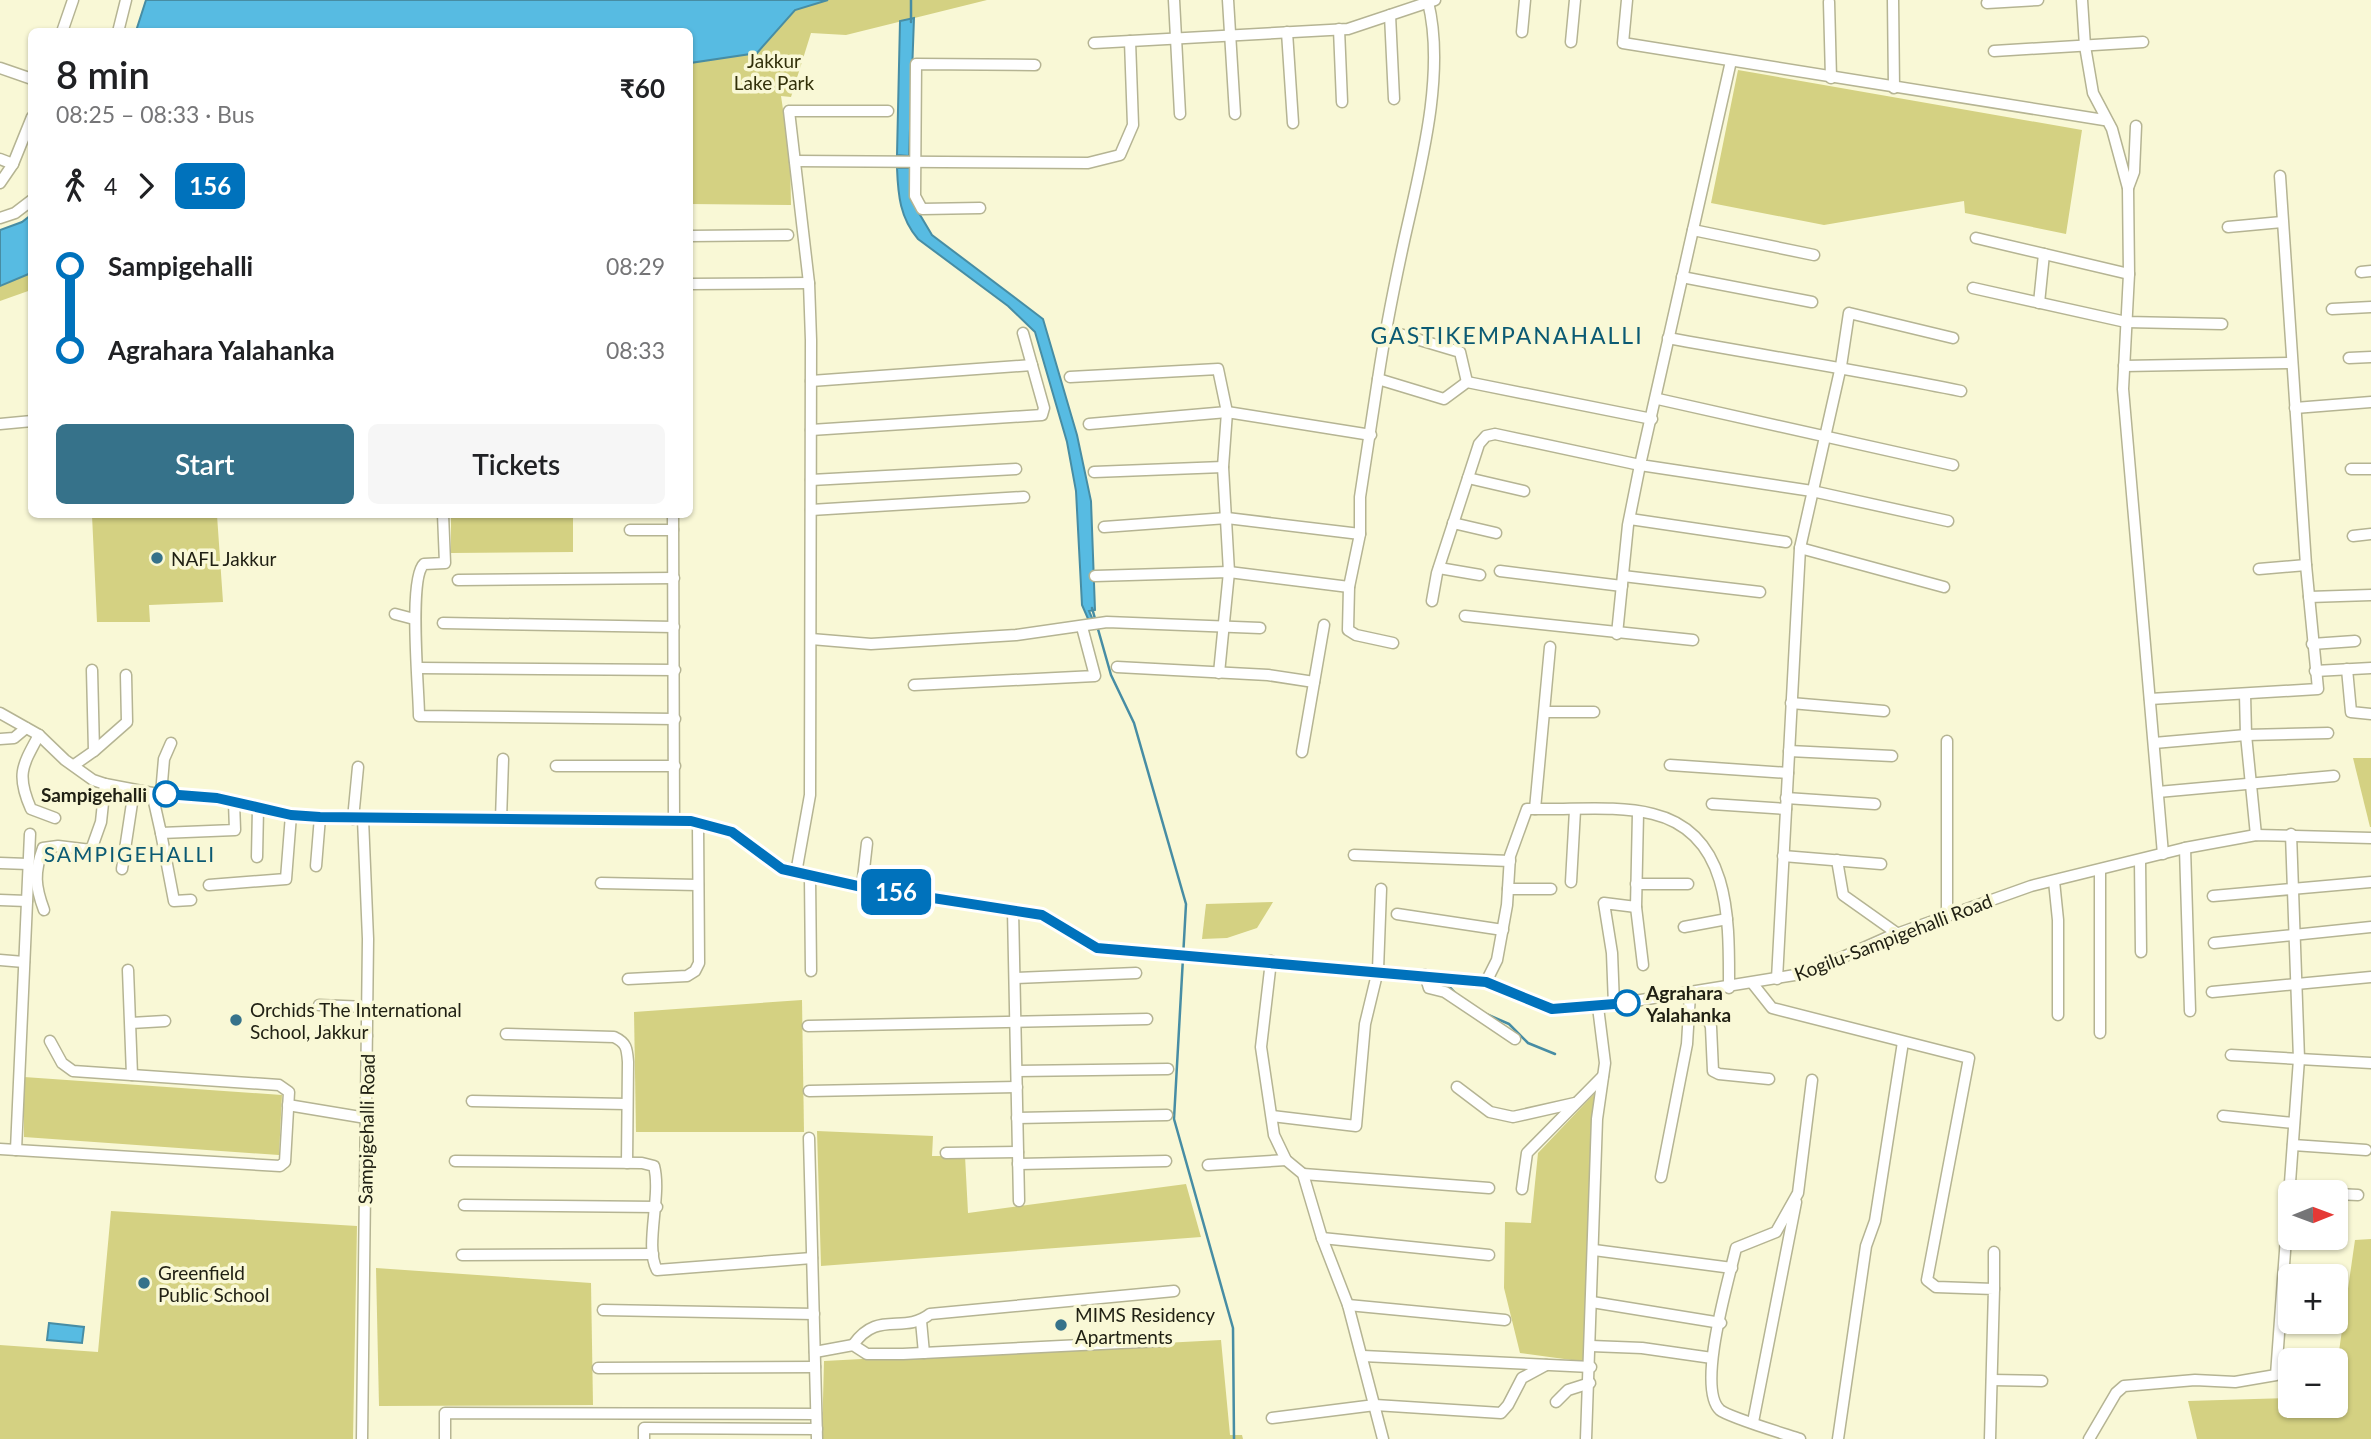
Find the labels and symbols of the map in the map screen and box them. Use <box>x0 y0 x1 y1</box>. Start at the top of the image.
park label: Jakkur Lake Park <box>734 49 815 94</box>
district label: GASTIKEMPANAHALLI <box>1370 321 1644 349</box>
place label: NAFL Jakkur <box>171 547 277 570</box>
marker: NAFL Jakkur <box>149 550 165 566</box>
marker: Sampigehalli <box>153 781 179 807</box>
place label: Sampigehalli <box>41 783 147 806</box>
district label: SAMPIGEHALLI <box>44 841 216 866</box>
line badge: 156 <box>856 869 936 915</box>
street label: Kogilu-Sampigehalli Road <box>1791 889 1995 985</box>
place label: Agrahara Yalahanka <box>1645 981 1731 1026</box>
marker: Agrahara Yalahanka <box>1614 990 1640 1016</box>
place label: Orchids The International School, Jakkur <box>250 998 462 1043</box>
marker: Orchids The International School, Jakkur <box>228 1012 244 1028</box>
street label: Sampigehalli Road <box>353 1053 379 1205</box>
north arrow <box>2278 1180 2348 1250</box>
place label: Greenfield Public School <box>158 1261 270 1306</box>
marker: Greenfield Public School <box>136 1275 152 1291</box>
place label: MIMS Residency Apartments <box>1075 1303 1215 1348</box>
marker: MIMS Residency Apartments <box>1053 1317 1069 1333</box>

